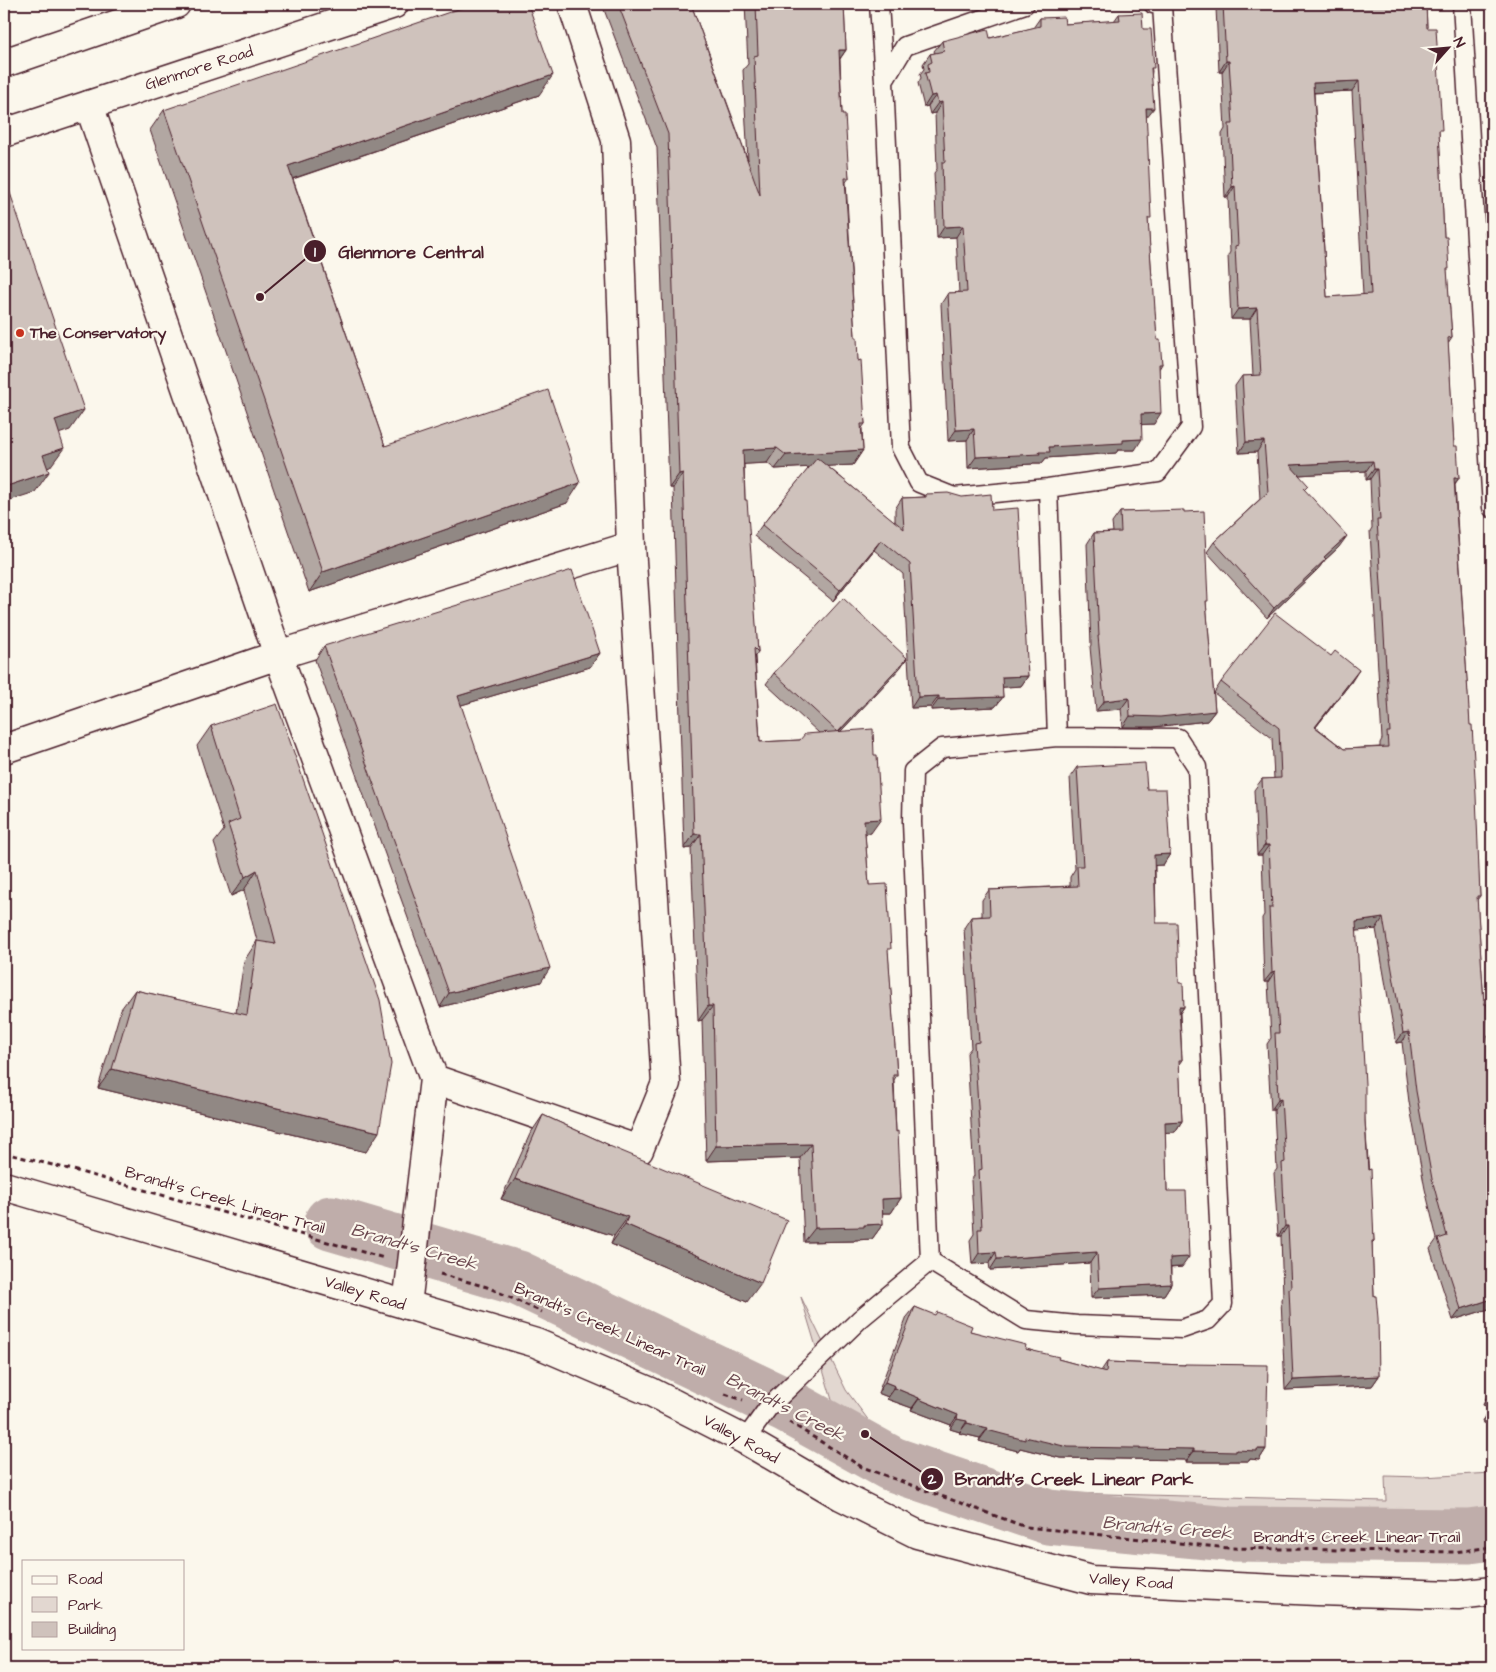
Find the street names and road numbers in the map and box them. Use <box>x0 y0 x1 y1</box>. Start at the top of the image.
street label: Glenmore Road <box>142 40 256 96</box>
street label: Brandt's Creek Linear Trail <box>122 1161 328 1239</box>
street label: Valley Road <box>321 1270 408 1317</box>
street label: Brandt's Creek Linear Trail <box>511 1277 709 1381</box>
street label: Valley Road <box>699 1409 783 1470</box>
street label: Brandt's Creek Linear Trail <box>1253 1526 1461 1548</box>
street label: Valley Road <box>1088 1567 1174 1596</box>

